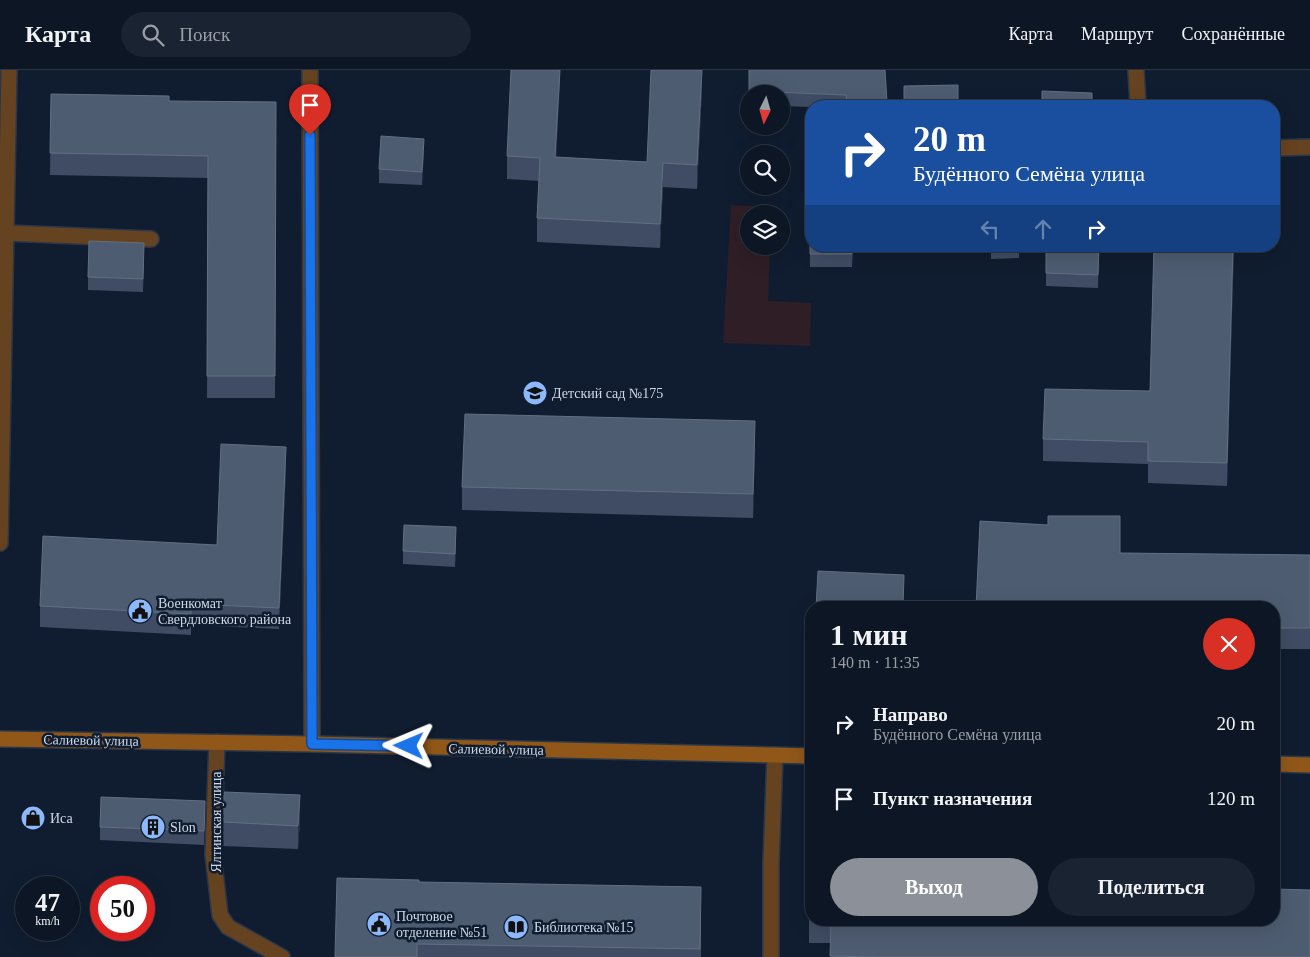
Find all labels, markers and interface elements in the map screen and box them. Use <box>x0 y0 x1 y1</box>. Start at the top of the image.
search box <box>121 12 471 57</box>
text: Карта <box>25 21 91 47</box>
icon: search <box>139 21 167 49</box>
text: Поиск <box>179 24 230 45</box>
text: Карта <box>1008 24 1053 44</box>
text: Маршрут <box>1081 24 1153 44</box>
text: Сохранённые <box>1181 24 1285 44</box>
pin <box>289 84 331 135</box>
north arrow <box>740 85 790 135</box>
map controls <box>740 85 790 255</box>
icon: arrive <box>296 91 324 119</box>
icon: right <box>830 120 895 185</box>
text: 20 m <box>913 120 986 159</box>
button: search <box>740 145 790 195</box>
text: Будённого Семёна улица <box>913 161 1145 186</box>
button: layers <box>740 205 790 255</box>
icon: left <box>976 215 1004 243</box>
icon: ahead <box>1029 215 1057 243</box>
icon: right <box>1082 215 1110 243</box>
school or university icon: Детский сад №175 <box>522 380 548 406</box>
place label: Детский сад №175 <box>552 386 663 401</box>
place label: Военкомат Свердловского района <box>158 596 292 627</box>
public building icon: Военкомат Свердловского района <box>127 598 153 624</box>
text: 1 мин <box>830 618 908 651</box>
button: close <box>1203 618 1255 670</box>
text: 140 m · 11:35 <box>830 654 920 671</box>
text: Направо <box>873 704 948 725</box>
icon: right <box>830 710 858 738</box>
text: 20 m <box>1216 713 1255 734</box>
position arrow <box>382 719 434 771</box>
text: Будённого Семёна улица <box>873 726 1042 743</box>
street label: Салиевой улица <box>43 732 140 749</box>
street label: Салиевой улица <box>448 741 545 758</box>
street label: Ялтинская улица <box>209 771 224 872</box>
icon: arrive <box>830 785 858 813</box>
text: Пункт назначения <box>873 788 1032 809</box>
text: 120 m <box>1207 788 1255 809</box>
shop icon: Иса <box>20 805 46 831</box>
place label: Иса <box>50 811 73 826</box>
building icon: Slon <box>140 814 166 840</box>
place label: Slon <box>170 820 196 835</box>
button: Выход <box>830 858 1038 916</box>
button: Поделиться <box>1048 858 1255 916</box>
speed limit sign: 50 <box>90 876 155 941</box>
text: 47 <box>35 889 60 916</box>
place label: Почтовое отделение №51 <box>396 909 487 940</box>
public building icon: Почтовое отделение №51 <box>366 911 392 937</box>
text: km/h <box>35 914 60 928</box>
library icon: Библиотека №15 <box>503 914 529 940</box>
place label: Библиотека №15 <box>534 920 634 935</box>

